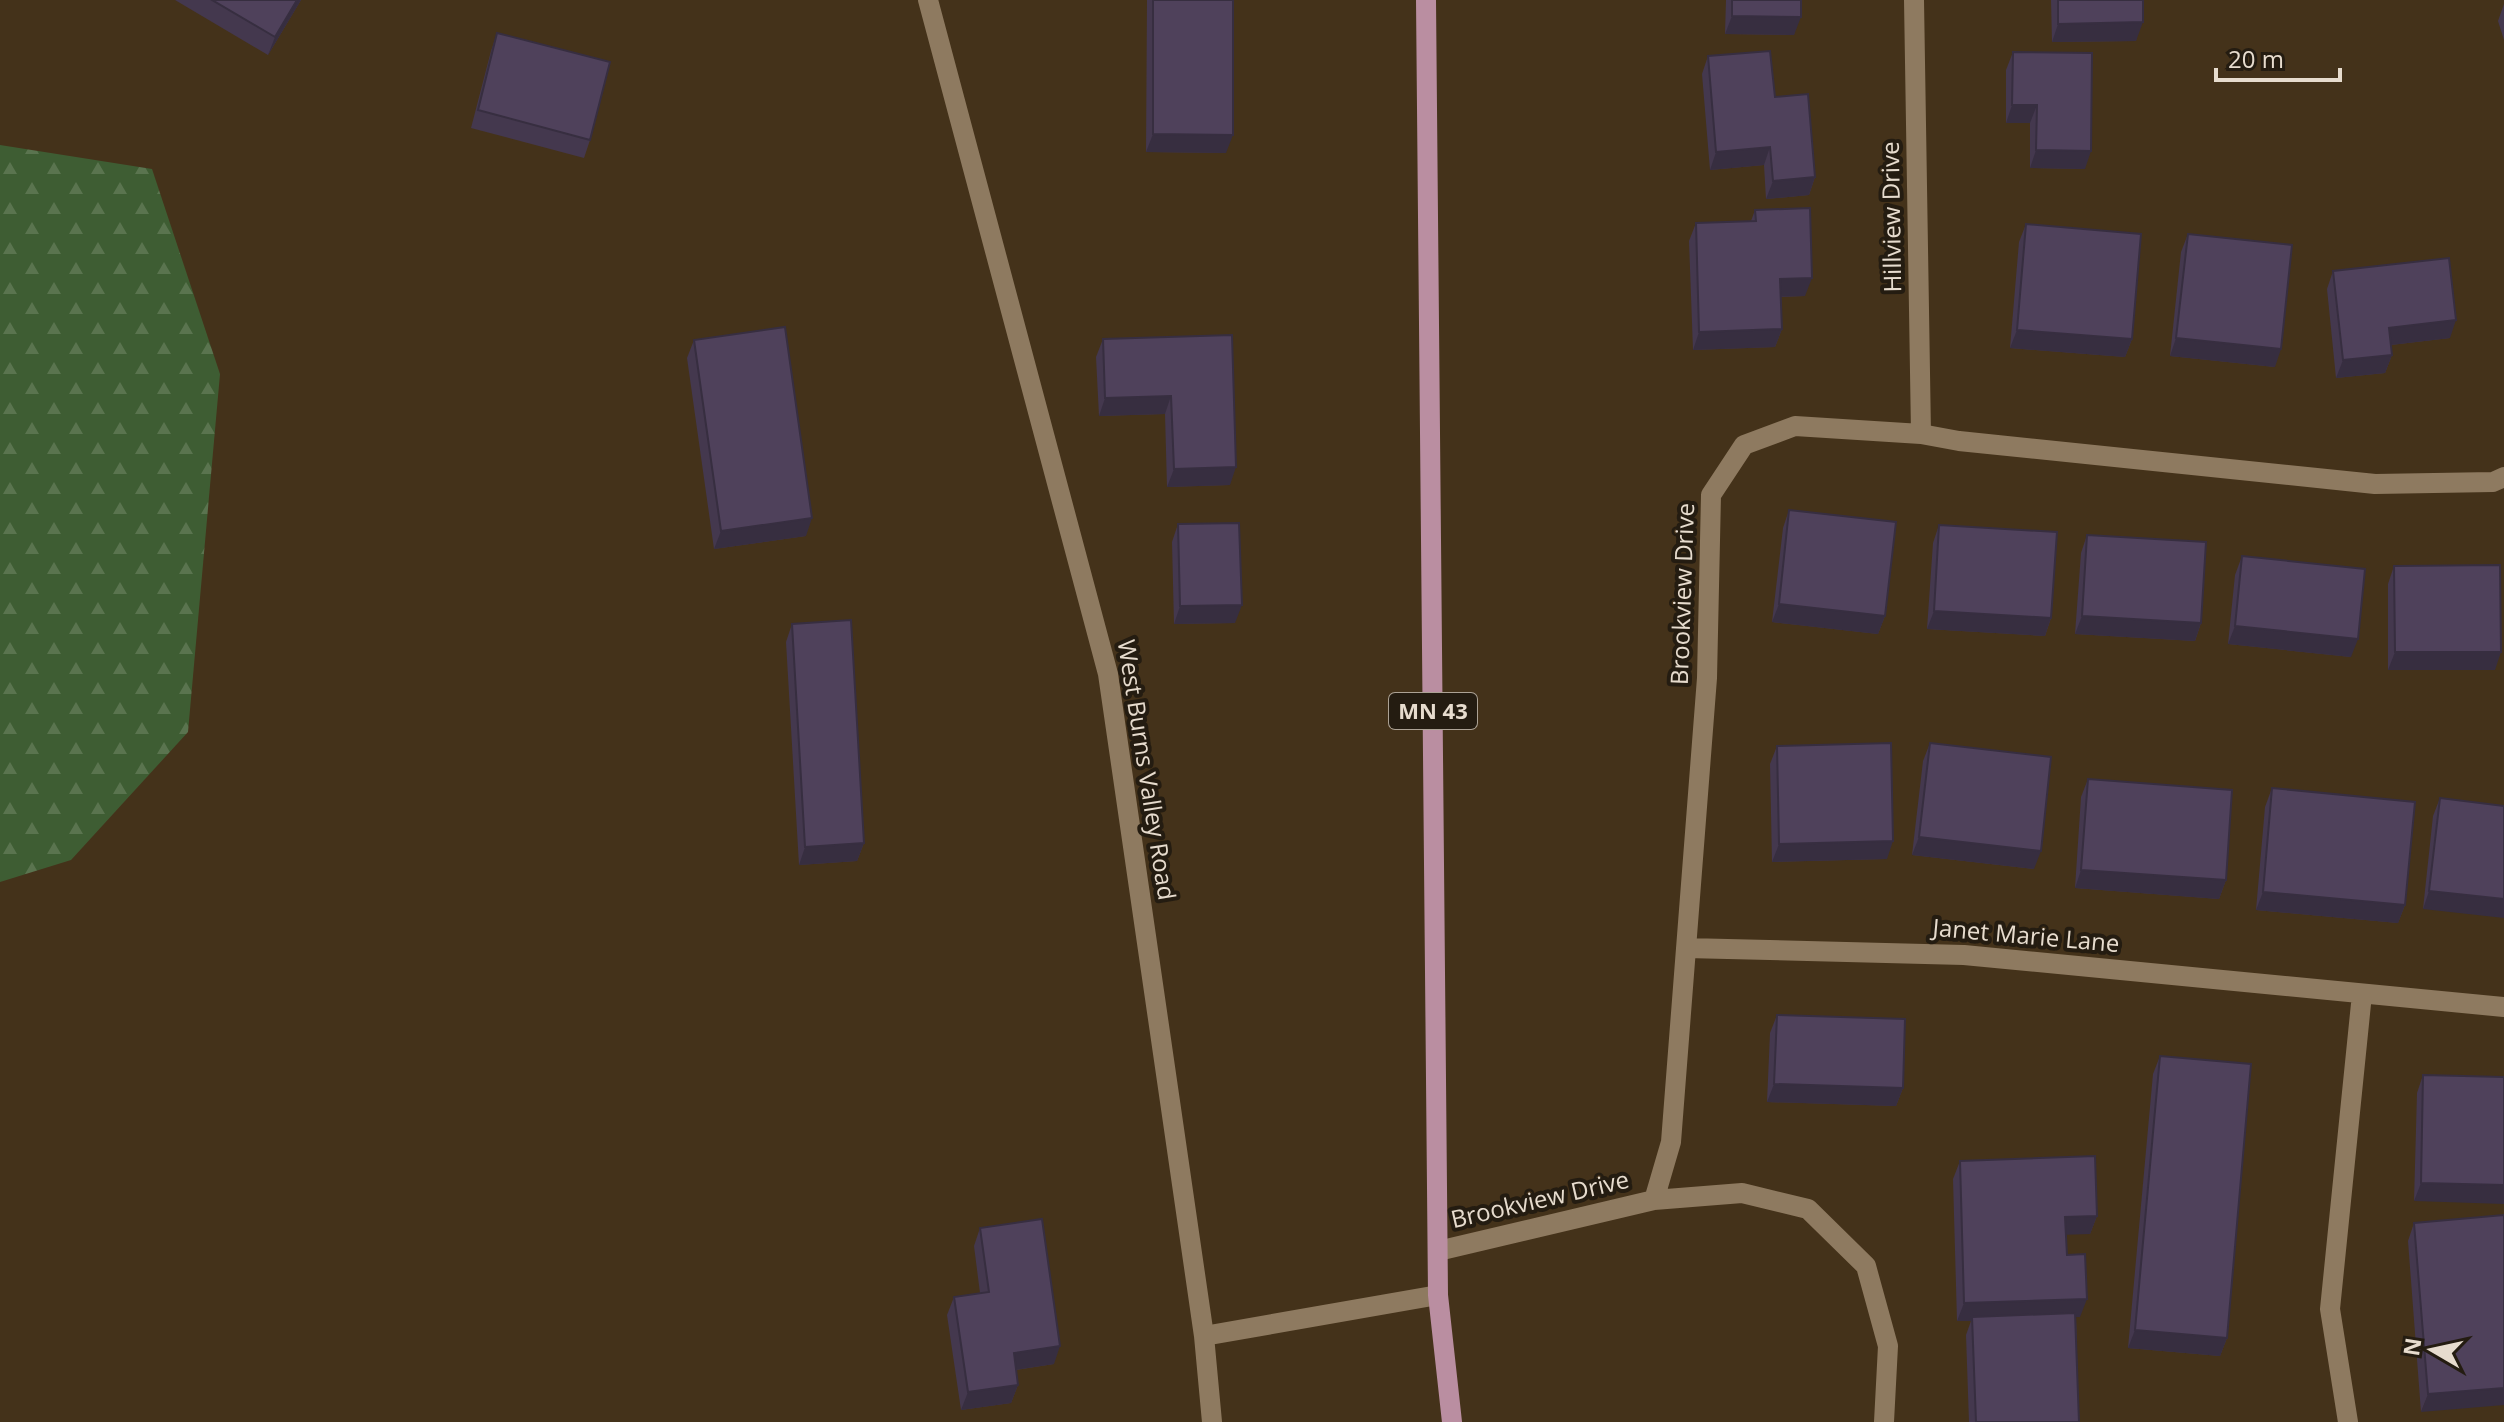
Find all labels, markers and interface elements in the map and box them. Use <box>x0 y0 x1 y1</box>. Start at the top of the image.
scale bar <box>2216 32 2340 82</box>
text: 20 m <box>2228 42 2284 75</box>
street label: Hillview Drive <box>1873 141 1908 293</box>
street label: Brookview Drive <box>1662 502 1701 685</box>
street label: West Burns Valley Road <box>1111 637 1184 902</box>
road number: MN 43 <box>1389 693 1477 729</box>
street label: Janet Marie Lane <box>1929 910 2121 959</box>
street label: Brookview Drive <box>1447 1162 1632 1235</box>
north arrow <box>2392 1310 2472 1390</box>
text: N <box>2395 1336 2427 1358</box>

